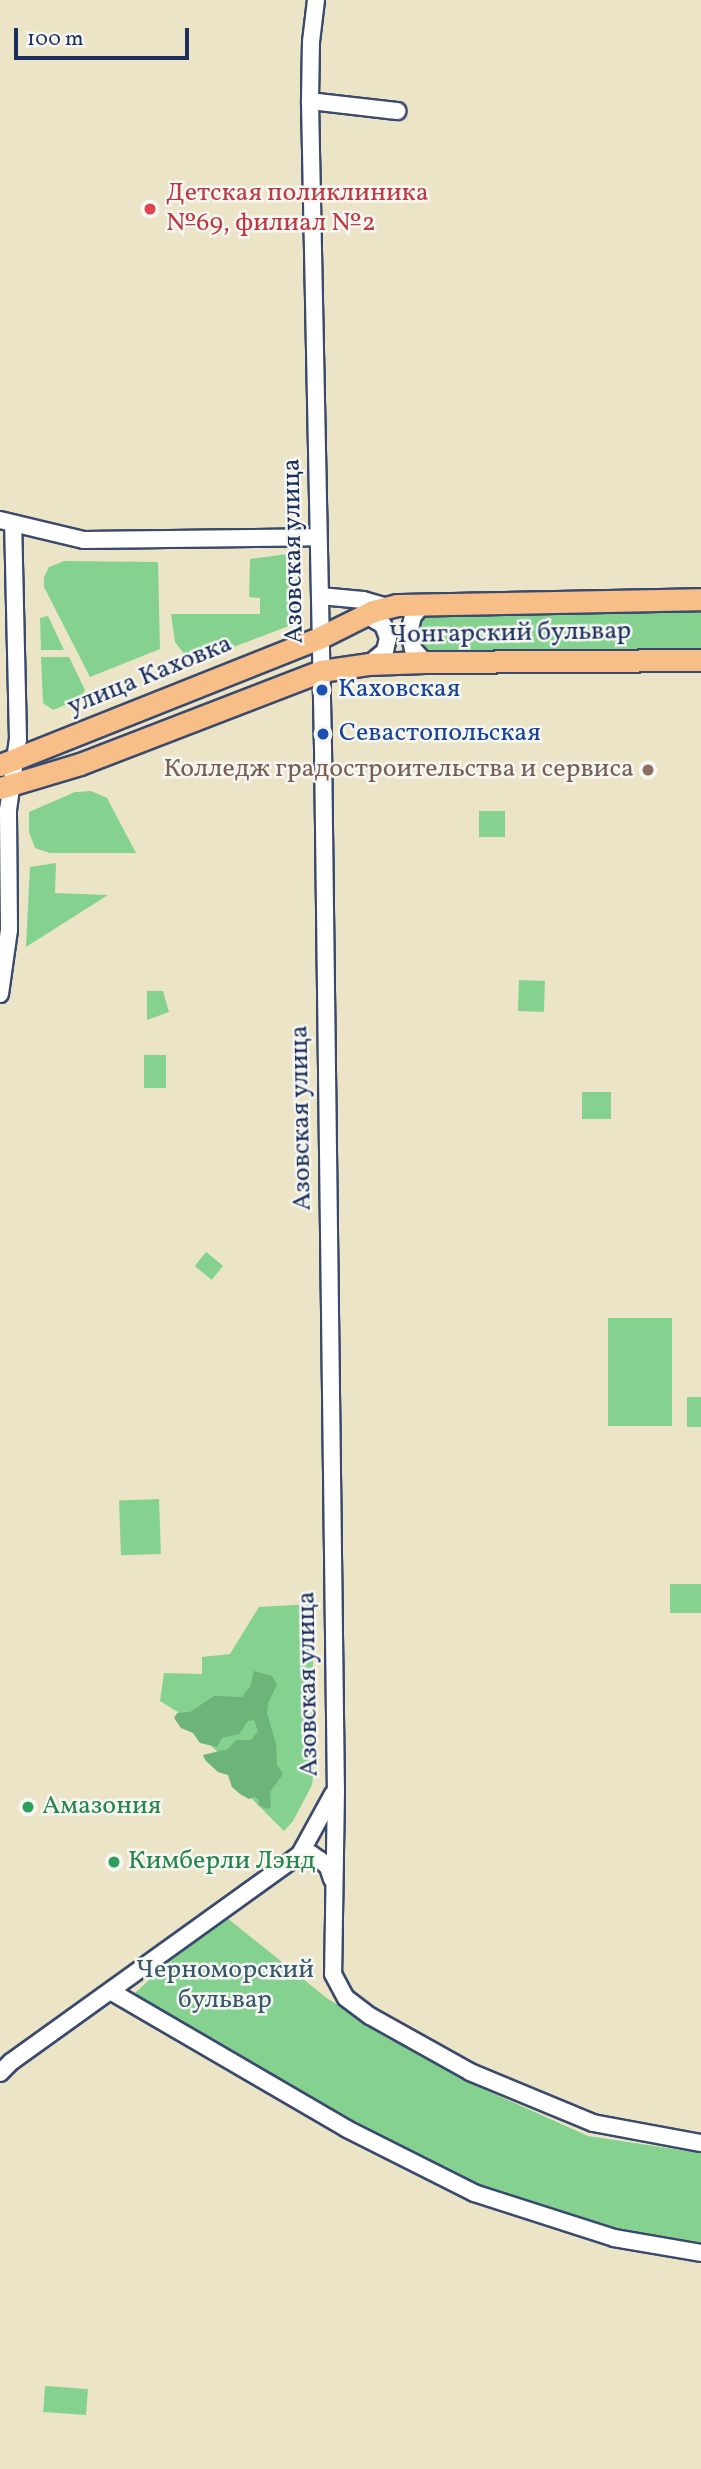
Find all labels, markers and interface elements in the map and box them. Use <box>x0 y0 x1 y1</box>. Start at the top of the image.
scale bar <box>18 14 192 58</box>
text: 100 m <box>27 25 84 54</box>
place label: Детская поликлиника №69, филиал №2 <box>166 178 429 240</box>
marker: Детская поликлиника №69, филиал №2 <box>140 199 160 219</box>
street label: Азовская улица <box>277 458 311 644</box>
street label: Чонгарский бульвар <box>389 616 631 652</box>
street label: улица Каховка <box>63 629 237 723</box>
place label: Каховская <box>338 674 460 706</box>
marker: Каховская <box>312 680 332 700</box>
place label: Севастопольская <box>339 718 541 750</box>
marker: Севастопольская <box>313 724 333 744</box>
place label: Колледж градостроительства и сервиса <box>164 754 634 786</box>
marker: Колледж градостроительства и сервиса <box>640 762 656 778</box>
street label: Азовская улица <box>285 1025 319 1211</box>
street label: Азовская улица <box>292 1591 326 1777</box>
place label: Амазония <box>42 1791 161 1823</box>
marker: Амазония <box>20 1799 36 1815</box>
place label: Кимберли Лэнд <box>128 1846 315 1878</box>
marker: Кимберли Лэнд <box>106 1854 122 1870</box>
park label: Черноморский бульвар <box>136 1955 314 2016</box>

